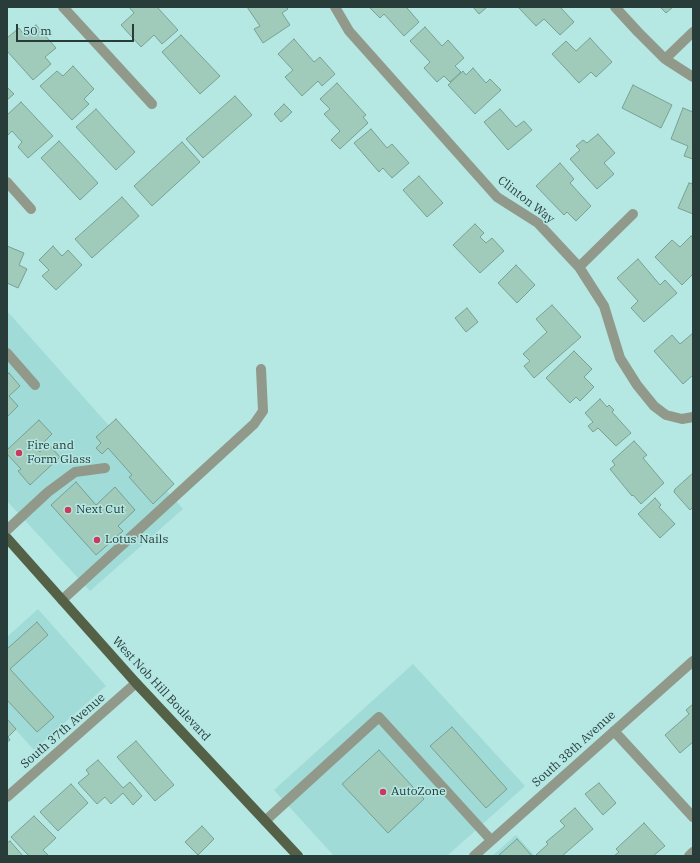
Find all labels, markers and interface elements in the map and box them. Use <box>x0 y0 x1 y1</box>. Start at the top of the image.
scale bar <box>18 16 136 42</box>
text: 50 m <box>23 23 52 38</box>
street label: Clinton Way <box>495 173 557 227</box>
place label: Fire and Form Glass <box>27 439 91 467</box>
marker: Fire and Form Glass <box>14 448 24 458</box>
place label: Next Cut <box>76 503 125 517</box>
marker: Next Cut <box>63 505 73 515</box>
place label: Lotus Nails <box>105 533 168 547</box>
marker: Lotus Nails <box>92 535 102 545</box>
street label: West Nob Hill Boulevard <box>109 634 213 744</box>
street label: South 37th Avenue <box>18 691 108 771</box>
street label: South 38th Avenue <box>529 708 619 790</box>
place label: AutoZone <box>391 785 446 799</box>
marker: AutoZone <box>378 787 388 797</box>

